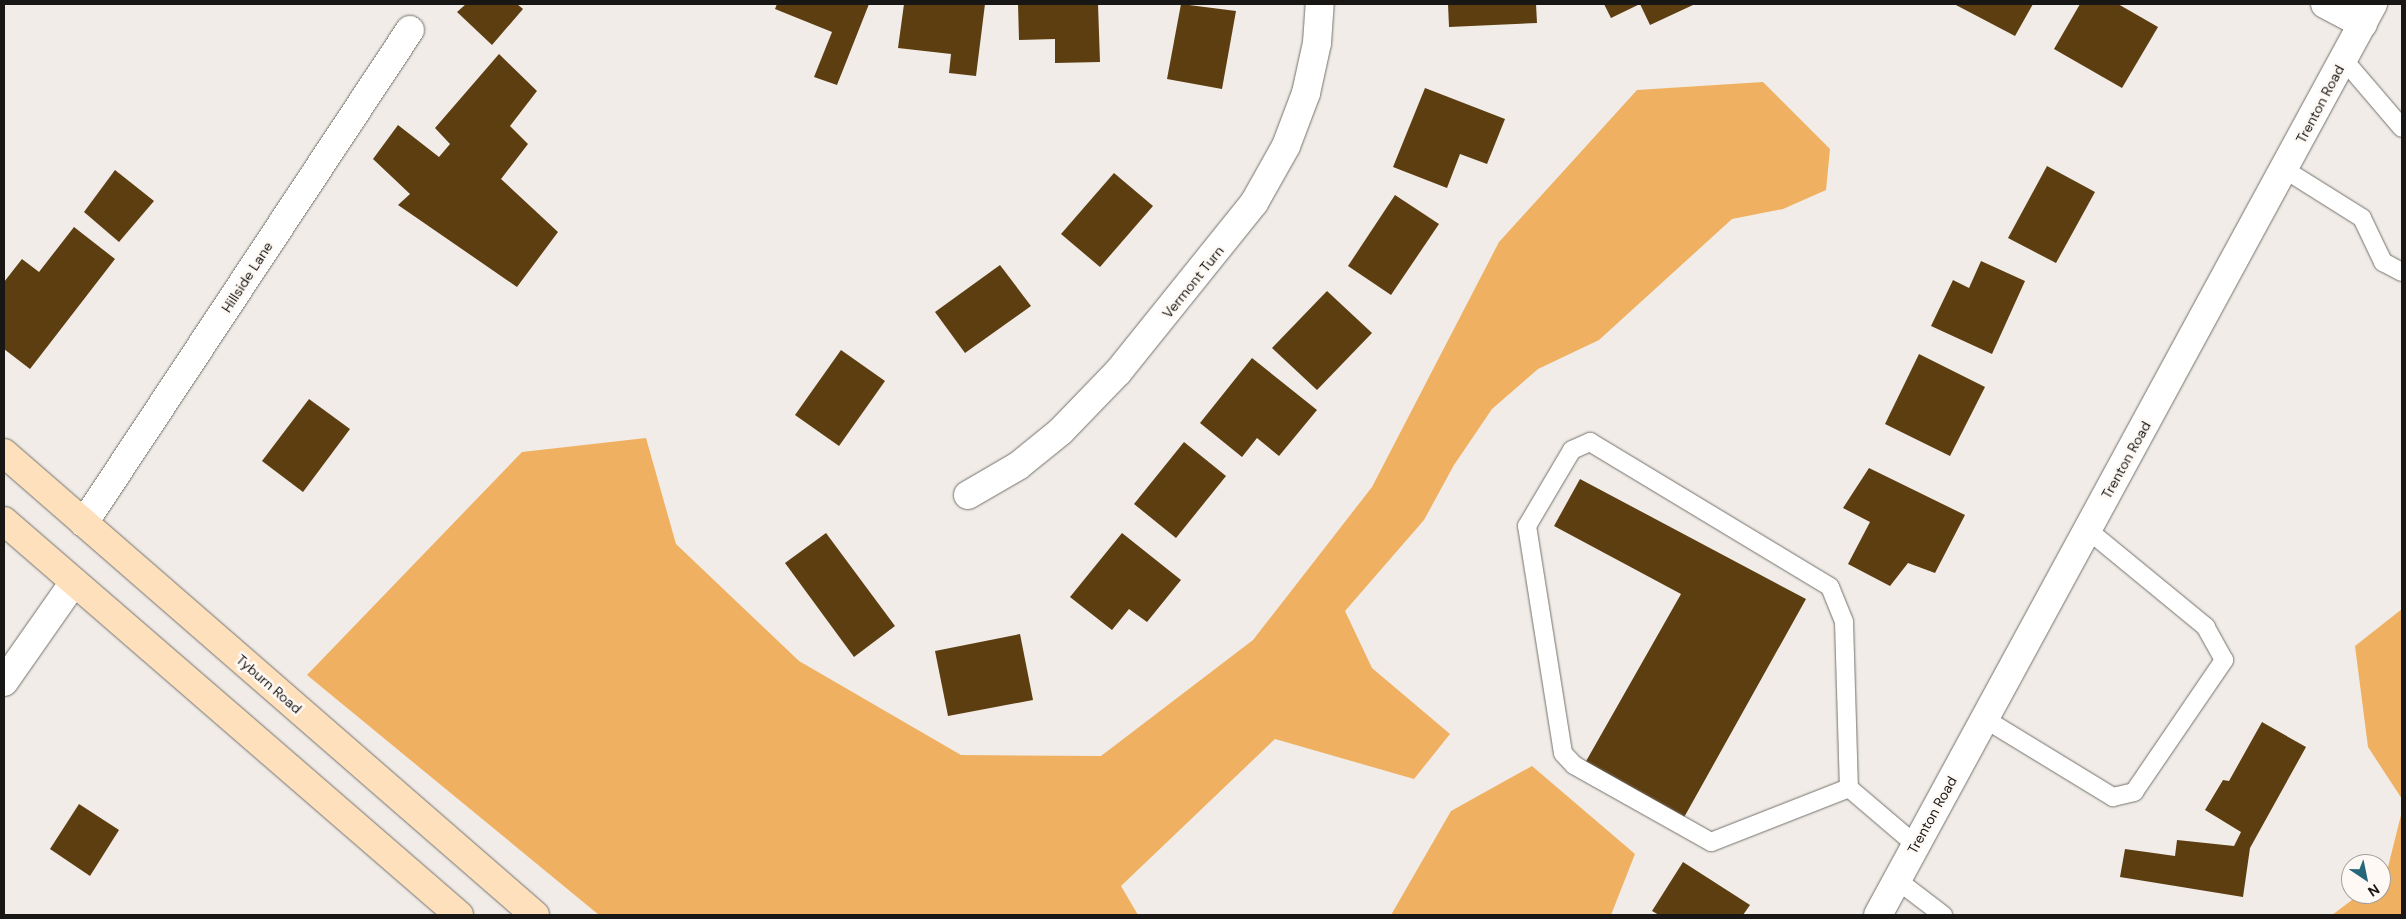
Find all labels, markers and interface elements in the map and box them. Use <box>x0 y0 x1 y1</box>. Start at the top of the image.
street label: Trenton Road <box>2292 62 2348 146</box>
street label: Hillside Lane <box>218 238 276 316</box>
street label: Vermont Turn <box>1159 243 1227 321</box>
street label: Trenton Road <box>2098 418 2154 502</box>
street label: Tyburn Road <box>233 651 305 717</box>
street label: Trenton Road <box>1904 773 1960 857</box>
north arrow <box>2341 854 2391 904</box>
text: N <box>2365 880 2383 901</box>

